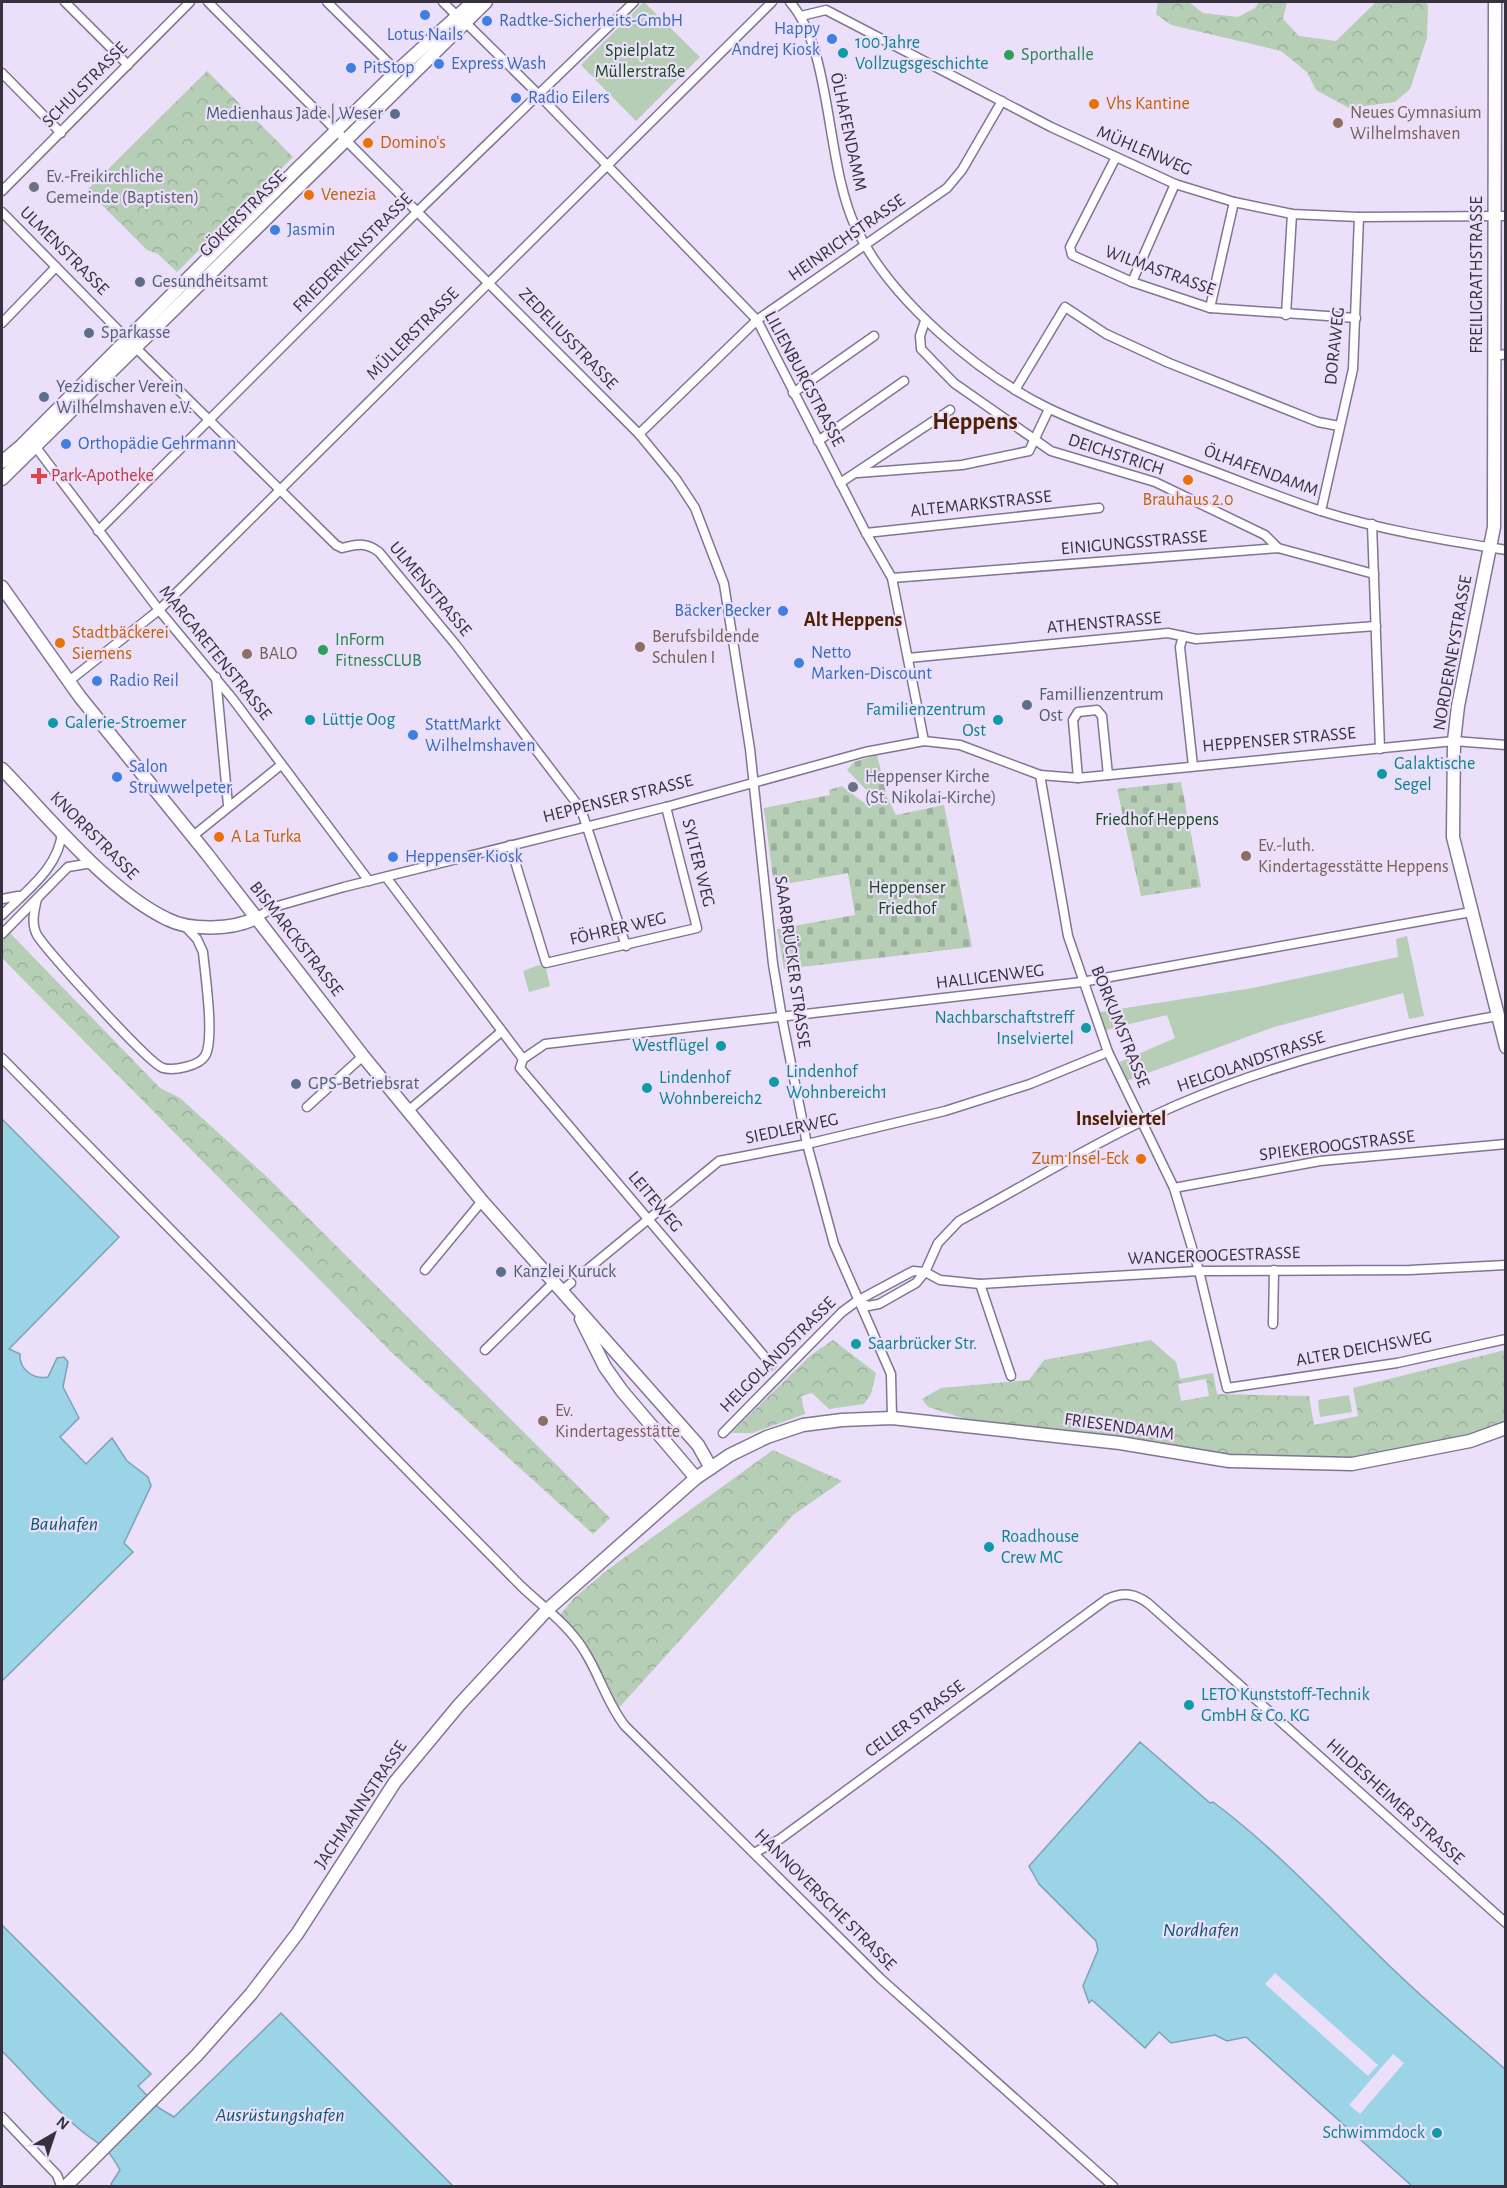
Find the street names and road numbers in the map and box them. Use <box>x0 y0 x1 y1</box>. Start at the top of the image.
street label: SCHULSTRASSE <box>39 39 131 131</box>
street label: ÖLHAFENDAMM <box>827 71 871 193</box>
street label: MÜHLENWEG <box>1094 121 1195 179</box>
street label: GÖKERSTRASSE <box>195 166 290 261</box>
street label: FRIEDERIKENSTRASSE <box>290 190 416 316</box>
street label: HEINRICHSTRASSE <box>786 191 909 285</box>
street label: FREILIGRATHSTRASSE <box>1468 196 1486 354</box>
street label: ULMENSTRASSE <box>16 203 112 299</box>
street label: WILMASTRASSE <box>1102 243 1218 299</box>
street label: MÜLLERSTRASSE <box>362 283 463 384</box>
street label: ZEDELIUSSTRASSE <box>515 285 621 394</box>
street label: DORAWEG <box>1322 306 1348 386</box>
street label: LILIENBURGSTRASSE <box>761 308 847 450</box>
street label: DEICHSTRICH <box>1066 431 1166 479</box>
street label: ÖLHAFENDAMM <box>1201 440 1321 500</box>
street label: ALTEMARKSTRASSE <box>909 488 1053 520</box>
street label: EINIGUNGSSTRASSE <box>1060 528 1208 558</box>
street label: ULMENSTRASSE <box>385 538 475 640</box>
street label: NORDERNEYSTRASSE <box>1430 574 1476 732</box>
street label: MARGARETENSTRASSE <box>155 582 275 724</box>
street label: ATHENSTRASSE <box>1046 609 1162 637</box>
street label: HEPPENSER STRASSE <box>1202 724 1357 756</box>
street label: HEPPENSER STRASSE <box>541 772 695 826</box>
street label: KNORRSTRASSE <box>47 789 142 884</box>
street label: SYLTER WEG <box>678 817 718 909</box>
street label: SAARBRÜCKER STRASSE <box>771 874 815 1050</box>
street label: BISMARCKSTRASSE <box>246 878 346 1000</box>
street label: FÖHRER WEG <box>568 907 668 949</box>
street label: HALLIGENWEG <box>935 961 1045 993</box>
street label: BORKUMSTRASSE <box>1087 964 1153 1091</box>
street label: HELGOLANDSTRASSE <box>1175 1028 1328 1096</box>
street label: SIEDLERWEG <box>744 1110 840 1148</box>
street label: SPIEKEROOGSTRASSE <box>1258 1127 1416 1164</box>
street label: LEITEWEG <box>624 1168 686 1236</box>
street label: WANGEROOGESTRASSE <box>1127 1244 1301 1268</box>
street label: HELGOLANDSTRASSE <box>717 1294 839 1416</box>
street label: ALTER DEICHSWEG <box>1295 1328 1433 1370</box>
street label: FRIESENDAMM <box>1063 1410 1175 1444</box>
street label: CELLER STRASSE <box>862 1677 968 1761</box>
street label: HILDESHEIMER STRASSE <box>1323 1736 1467 1869</box>
street label: JACHMANNSTRASSE <box>312 1738 410 1872</box>
street label: HANNOVERSCHE STRASSE <box>751 1826 899 1974</box>

